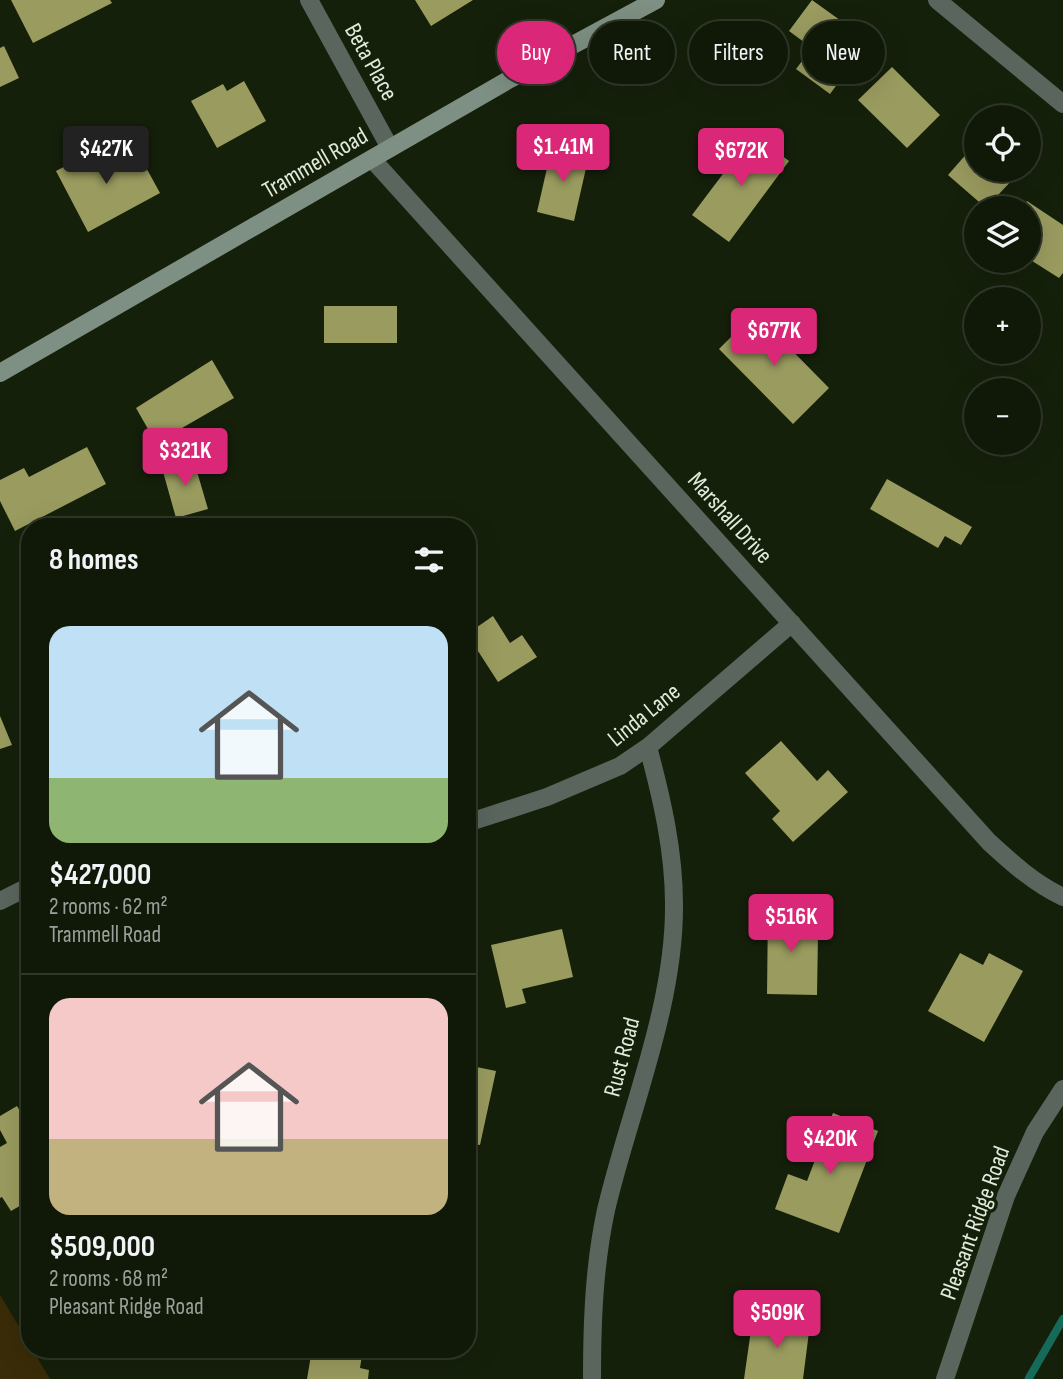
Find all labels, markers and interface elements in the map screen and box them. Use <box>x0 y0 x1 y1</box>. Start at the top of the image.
street label: Beta Place <box>338 18 404 106</box>
chip: Buy <box>497 21 575 84</box>
chip: Rent <box>589 21 675 84</box>
chip: Filters <box>689 21 788 84</box>
chip: New <box>802 21 885 84</box>
map controls <box>964 105 1041 455</box>
button: locate <box>964 105 1041 182</box>
street label: Trammell Road <box>257 121 373 205</box>
pin: $1.41M <box>506 124 620 184</box>
pin: $427K <box>57 127 155 186</box>
pin: $672K <box>692 128 790 188</box>
text: $1.41M <box>533 133 593 161</box>
text: $427K <box>79 135 133 163</box>
text: $672K <box>714 137 768 165</box>
button: layers <box>964 196 1041 273</box>
button: + <box>964 287 1041 364</box>
pin: $677K <box>725 308 823 368</box>
text: $677K <box>747 317 801 345</box>
button: − <box>964 378 1041 455</box>
pin: $321K <box>136 428 234 488</box>
text: $321K <box>159 437 211 465</box>
street label: Marshall Drive <box>681 466 779 570</box>
icon: filters <box>410 541 448 579</box>
text: 8 homes <box>49 542 138 578</box>
icon: home <box>186 672 312 798</box>
street label: Linda Lane <box>602 677 686 753</box>
text: $427,000 <box>49 857 151 893</box>
text: 2 rooms · 62 m² <box>49 893 168 921</box>
pin: $516K <box>742 894 840 954</box>
text: $516K <box>764 903 818 931</box>
text: Trammell Road <box>49 921 161 949</box>
street label: Rust Road <box>598 1014 646 1100</box>
icon: home <box>186 1044 312 1170</box>
pin: $420K <box>781 1116 879 1176</box>
text: $420K <box>803 1125 857 1153</box>
street label: Pleasant Ridge Road <box>934 1142 1016 1304</box>
text: $509,000 <box>49 1229 155 1265</box>
text: 2 rooms · 68 m² <box>49 1265 168 1293</box>
pin: $509K <box>728 1290 826 1350</box>
text: Pleasant Ridge Road <box>49 1293 204 1321</box>
text: $509K <box>749 1299 805 1327</box>

